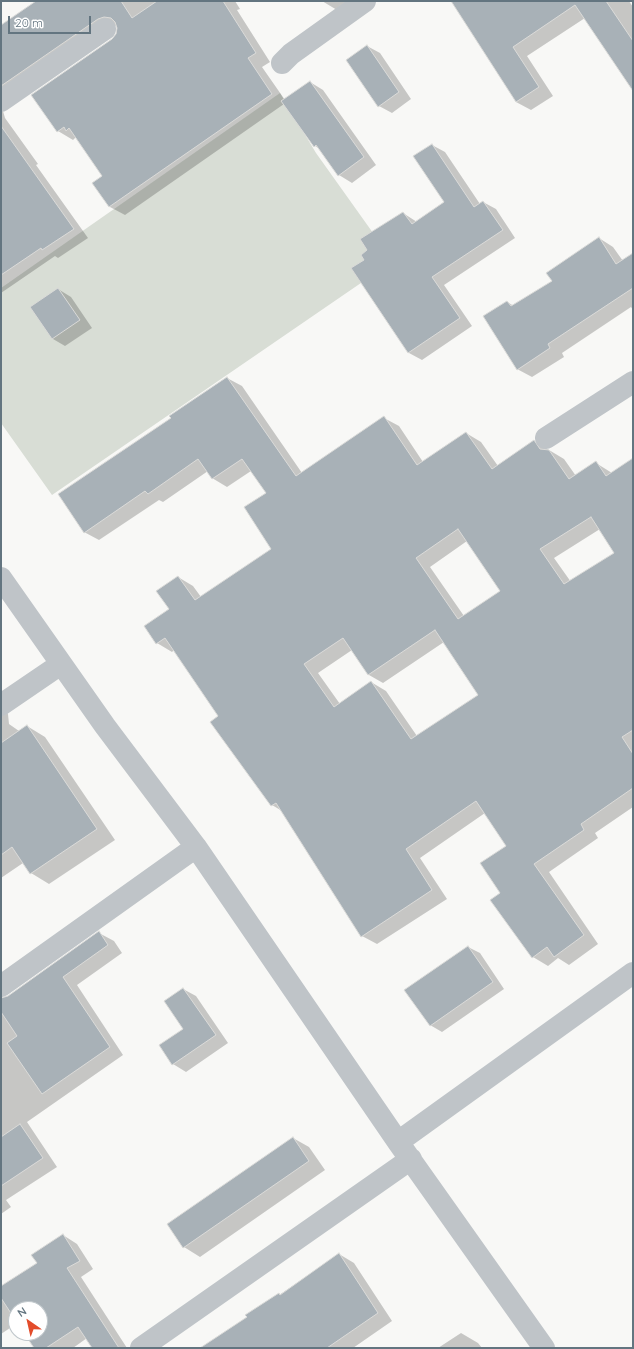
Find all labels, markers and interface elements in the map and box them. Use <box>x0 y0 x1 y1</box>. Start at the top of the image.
scale bar <box>10 8 93 34</box>
text: 20 m <box>15 15 43 30</box>
north arrow <box>8 1301 48 1341</box>
text: N <box>15 1304 29 1320</box>

